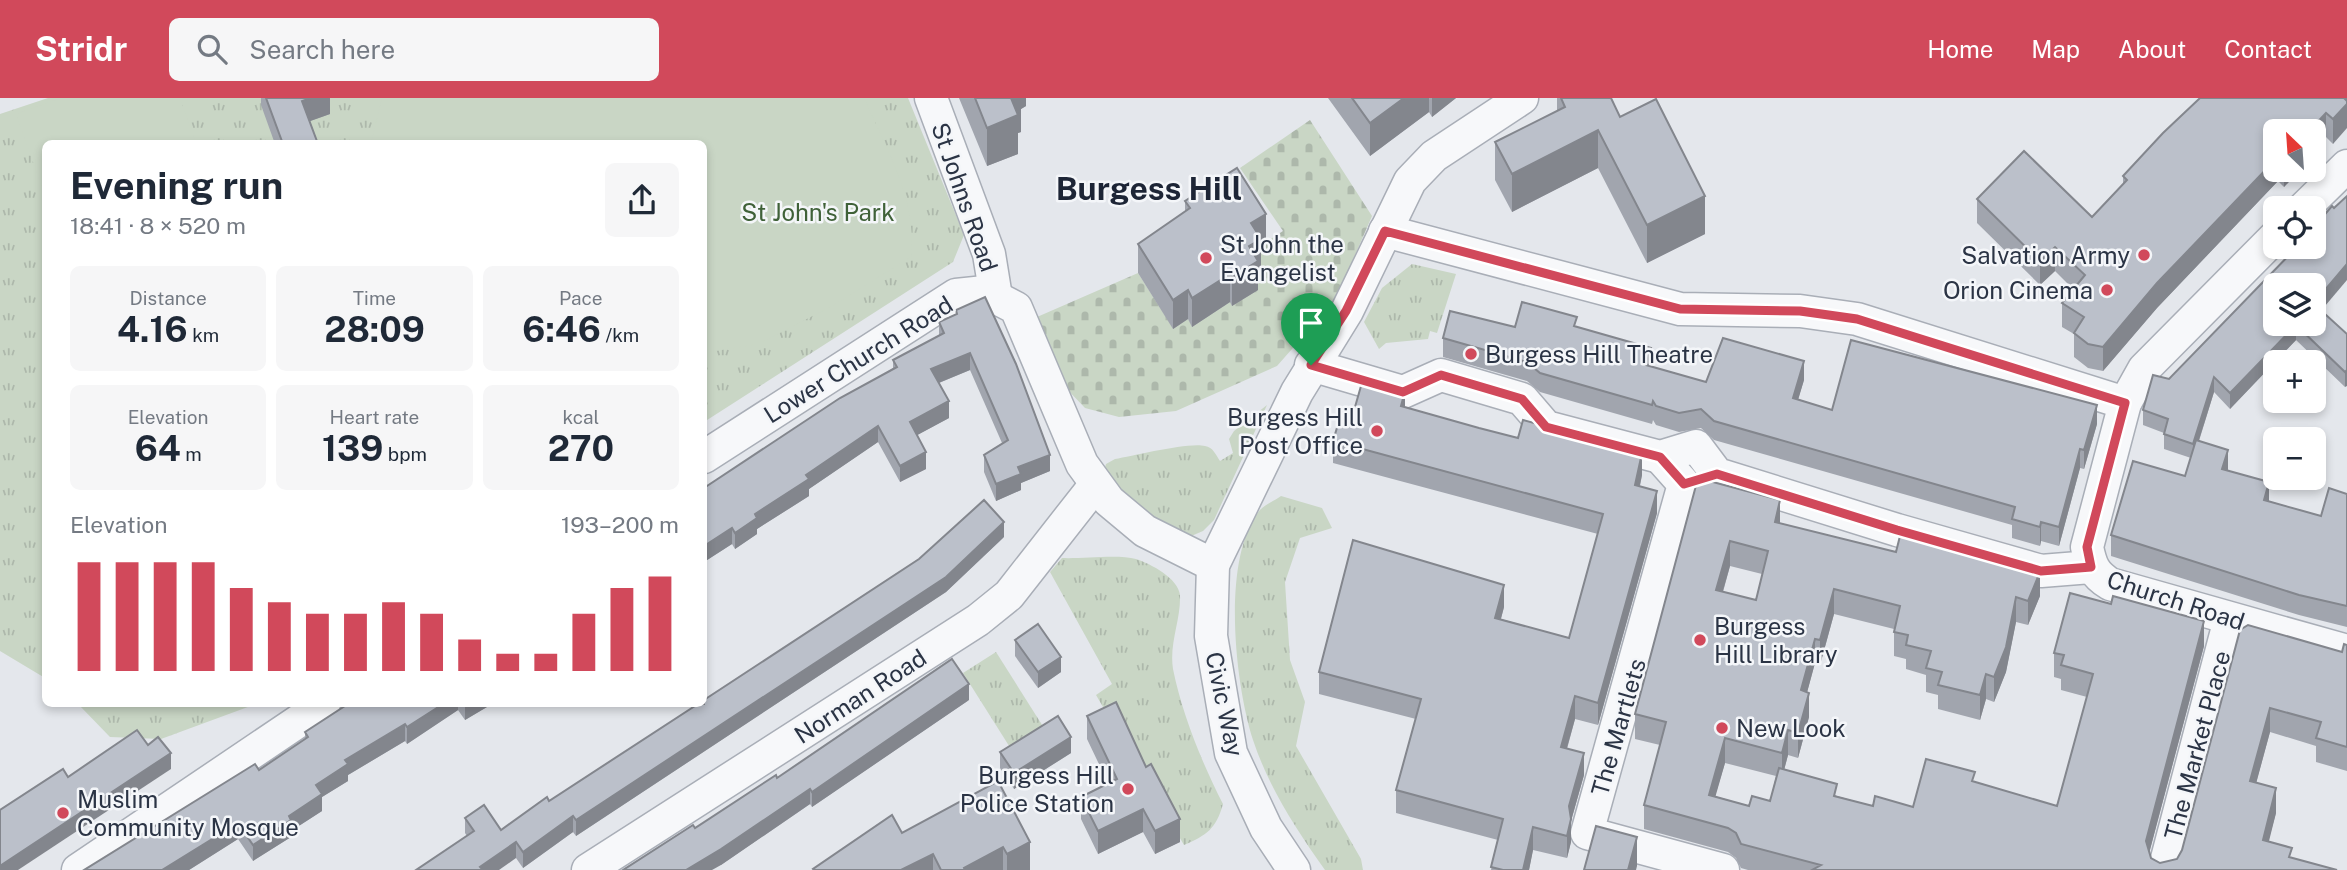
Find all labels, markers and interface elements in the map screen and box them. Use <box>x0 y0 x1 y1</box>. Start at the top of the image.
search box <box>169 18 659 81</box>
text: Stridr <box>35 30 127 68</box>
icon: search <box>193 30 231 68</box>
text: Search here <box>249 34 395 65</box>
text: Home <box>1927 35 1993 63</box>
text: Map <box>2031 35 2080 63</box>
text: About <box>2118 35 2186 63</box>
text: Contact <box>2224 35 2312 63</box>
street label: St Johns Road <box>926 119 1004 275</box>
north arrow <box>2263 119 2326 182</box>
map controls <box>2263 119 2326 490</box>
text: Evening run <box>70 163 283 208</box>
button: share <box>605 163 679 237</box>
district label: Burgess Hill <box>1056 170 1242 207</box>
button: locate <box>2263 196 2326 259</box>
park label: St John's Park <box>741 198 895 226</box>
text: 18:41 · 8 × 520 m <box>70 212 246 239</box>
place label: St John the Evangelist <box>1220 230 1344 286</box>
place label: Salvation Army <box>1961 241 2130 269</box>
marker: Salvation Army <box>2136 247 2152 263</box>
marker: St John the Evangelist <box>1198 250 1214 266</box>
button: layers <box>2263 273 2326 336</box>
place label: Orion Cinema <box>1943 276 2093 304</box>
marker: Orion Cinema <box>2099 282 2115 298</box>
text: Distance <box>130 287 207 309</box>
text: Time <box>353 287 396 309</box>
text: Pace <box>559 287 603 309</box>
street label: Lower Church Road <box>759 290 957 428</box>
pin <box>1281 293 1341 365</box>
icon: arrive <box>1292 304 1330 342</box>
text: 4.16 <box>117 309 188 350</box>
text: 28:09 <box>324 309 425 350</box>
text: 6:46 <box>522 309 601 350</box>
text: km <box>188 324 219 346</box>
text: /km <box>601 324 639 346</box>
place label: Burgess Hill Theatre <box>1485 340 1713 368</box>
marker: Burgess Hill Theatre <box>1463 346 1479 362</box>
button: + <box>2263 350 2326 413</box>
place label: Burgess Hill Post Office <box>1227 403 1363 459</box>
text: Elevation <box>128 406 208 428</box>
text: Heart rate <box>330 406 419 428</box>
text: kcal <box>562 406 599 428</box>
marker: Burgess Hill Post Office <box>1369 423 1385 439</box>
button: − <box>2263 427 2326 490</box>
text: 64 <box>135 428 181 469</box>
text: 139 <box>322 428 383 469</box>
text: 270 <box>548 428 614 469</box>
text: m <box>181 443 202 465</box>
text: bpm <box>383 443 427 465</box>
text: Elevation <box>70 511 168 538</box>
text: 193–200 m <box>561 511 679 538</box>
street label: Church Road <box>2104 565 2248 635</box>
place label: Burgess Hill Library <box>1714 612 1838 668</box>
marker: Burgess Hill Library <box>1692 632 1708 648</box>
street label: Norman Road <box>789 643 931 749</box>
street label: The Market Place <box>2158 647 2236 843</box>
street label: Civic Way <box>1200 649 1250 759</box>
street label: The Martlets <box>1585 655 1651 799</box>
place label: New Look <box>1736 714 1846 742</box>
marker: New Look <box>1714 720 1730 736</box>
place label: Burgess Hill Police Station <box>960 761 1114 817</box>
marker: Burgess Hill Police Station <box>1120 781 1136 797</box>
place label: Muslim Community Mosque <box>77 785 299 841</box>
marker: Muslim Community Mosque <box>55 805 71 821</box>

